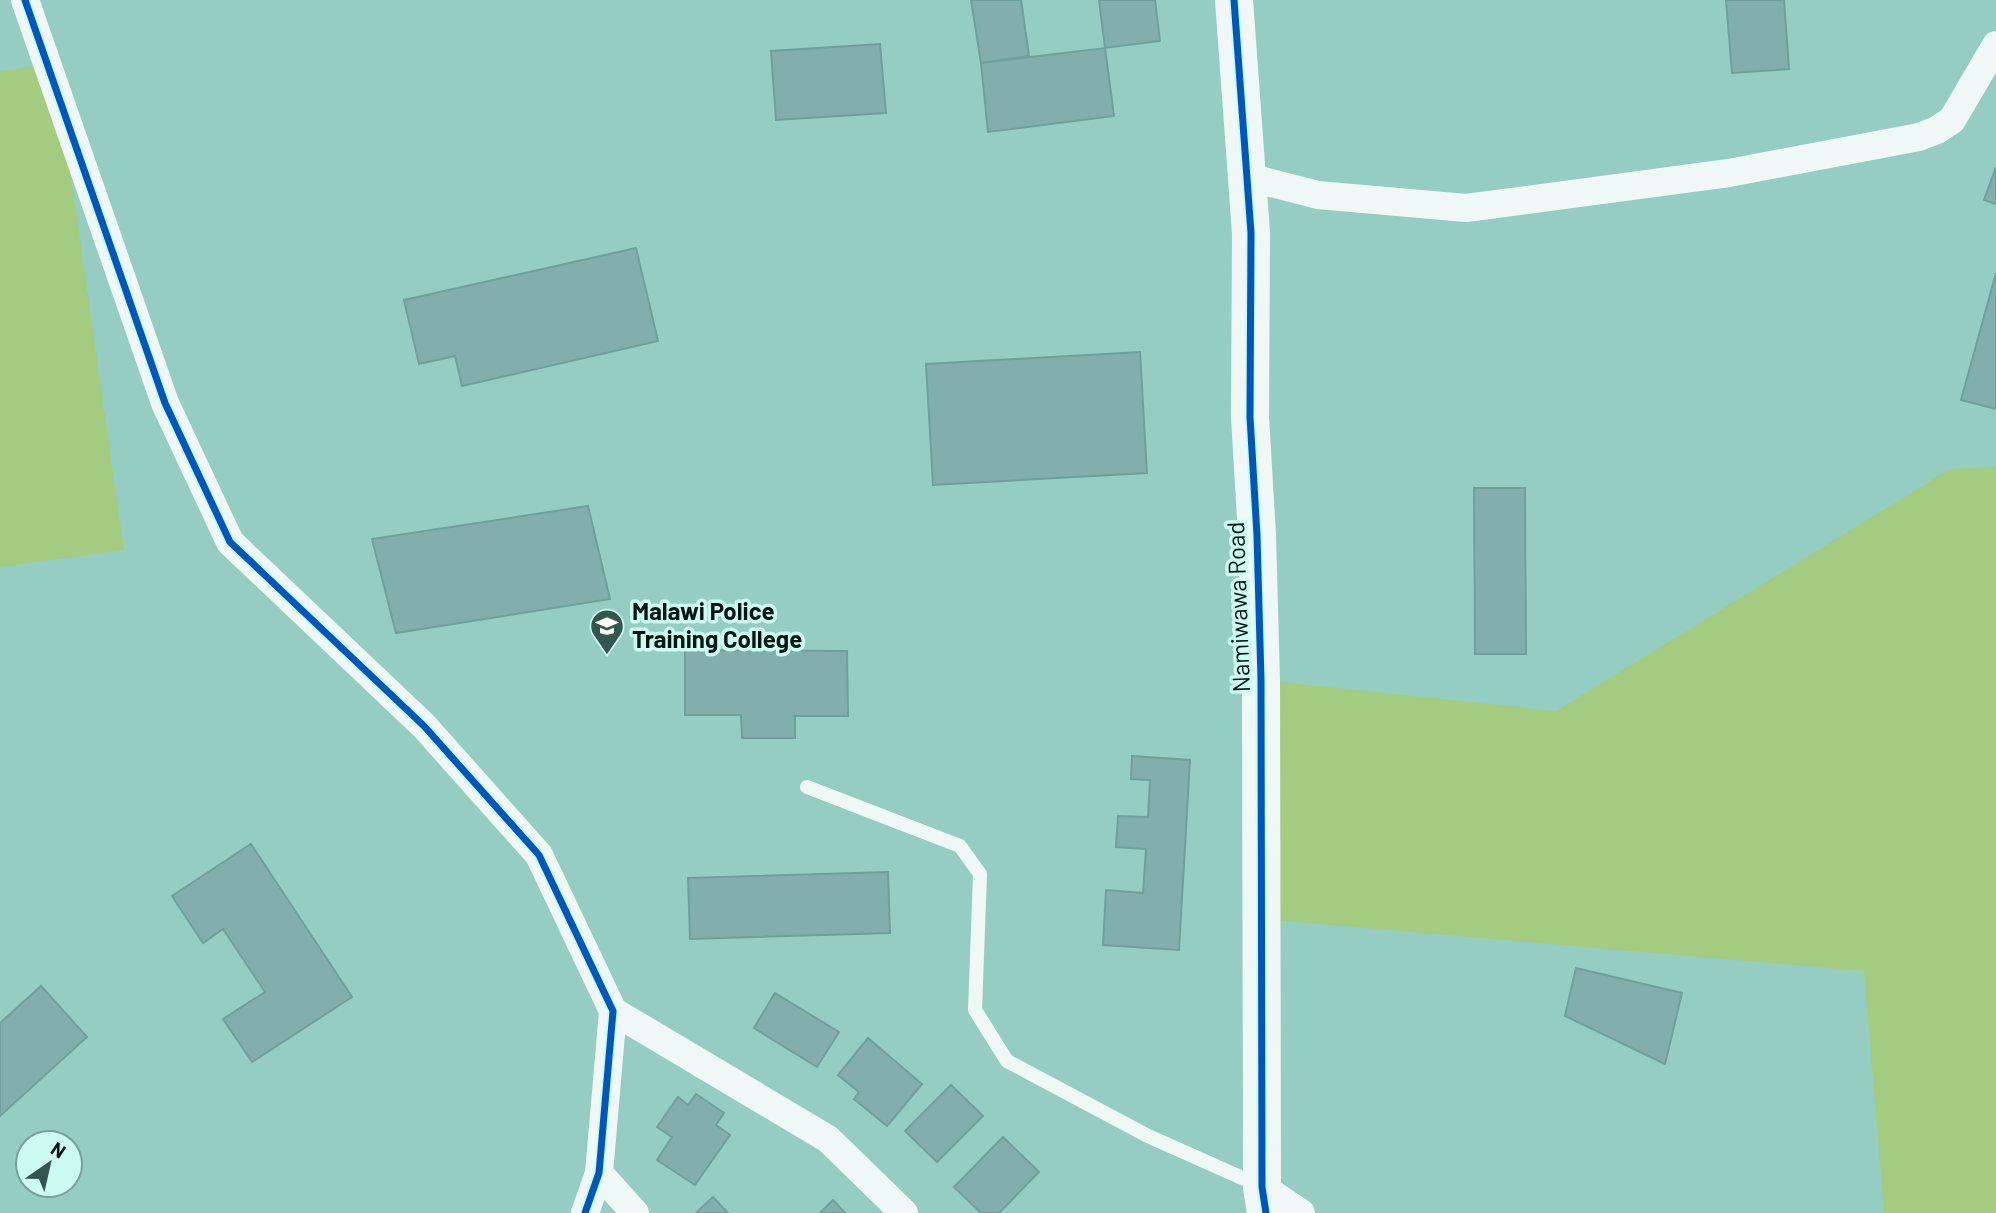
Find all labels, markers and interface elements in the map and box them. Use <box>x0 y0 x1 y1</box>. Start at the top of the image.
street label: Namiwawa Road <box>1220 521 1255 693</box>
place label: Malawi Police Training College <box>632 596 802 653</box>
school or university icon: Malawi Police Training College <box>588 607 626 656</box>
north arrow <box>14 1129 84 1199</box>
text: N <box>47 1136 70 1163</box>

